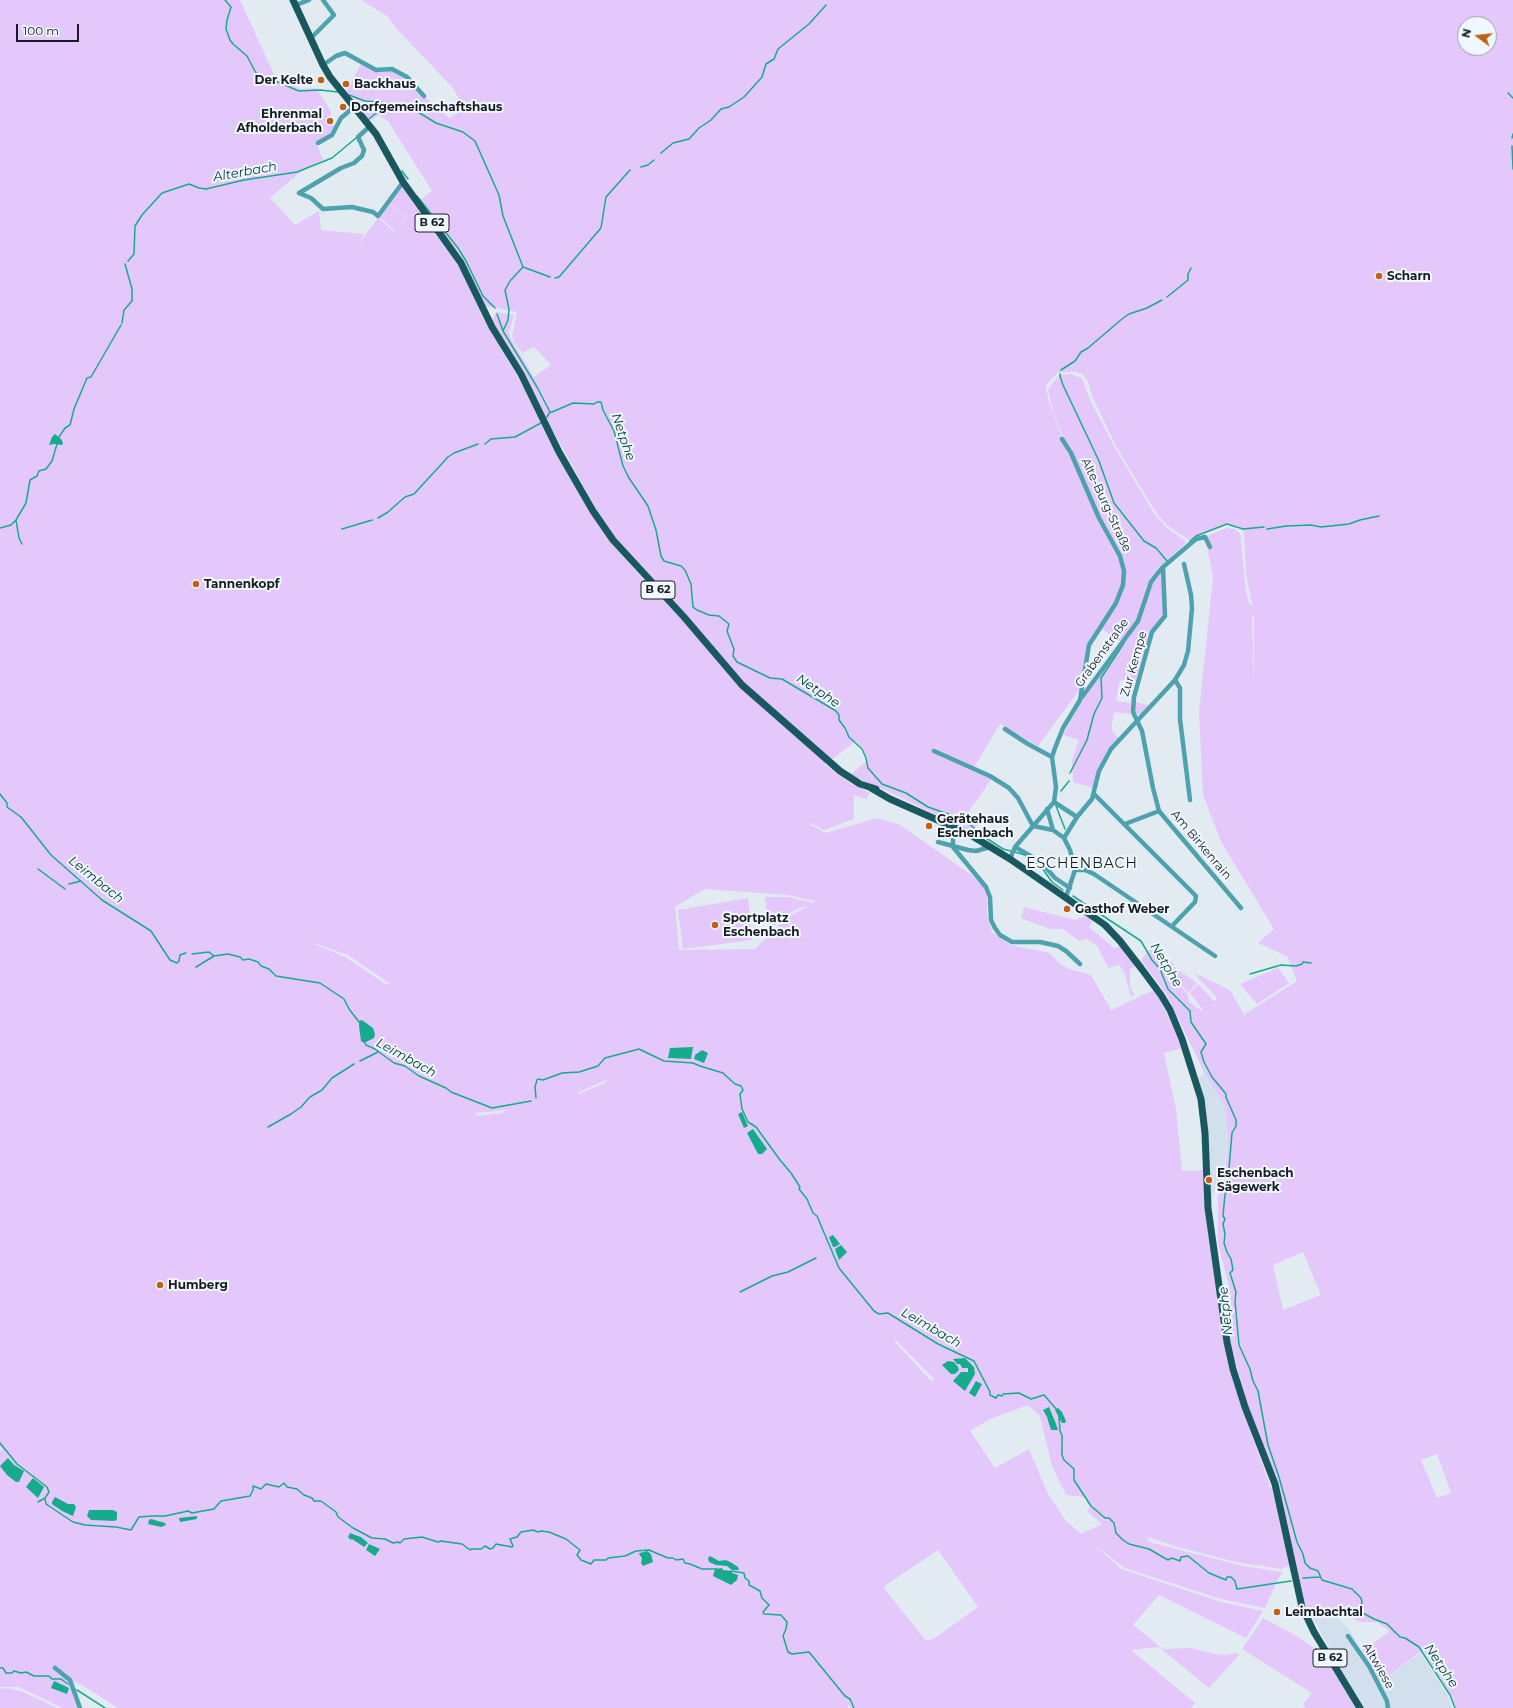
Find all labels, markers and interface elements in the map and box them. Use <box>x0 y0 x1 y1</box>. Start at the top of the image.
scale bar <box>18 16 81 42</box>
north arrow <box>1457 16 1497 56</box>
text: 100 m <box>23 23 59 38</box>
text: N <box>1458 27 1474 39</box>
place label: Der Kelte <box>255 73 313 87</box>
marker: Der Kelte <box>316 75 326 85</box>
place label: Backhaus <box>354 77 416 91</box>
marker: Backhaus <box>341 79 351 89</box>
place label: Dorfgemeinschaftshaus <box>351 100 502 114</box>
marker: Dorfgemeinschaftshaus <box>338 102 348 112</box>
place label: Ehrenmal Afholderbach <box>236 107 322 135</box>
marker: Ehrenmal Afholderbach <box>325 116 335 126</box>
water label: Alterbach <box>212 159 278 185</box>
road number: B 62 <box>415 214 449 232</box>
place label: Scharn <box>1387 269 1431 283</box>
marker: Scharn <box>1374 271 1384 281</box>
water label: Netphe <box>608 411 638 463</box>
street label: Alte-Burg-Straße <box>1078 456 1134 554</box>
place label: Tannenkopf <box>204 577 279 591</box>
marker: Tannenkopf <box>191 579 201 589</box>
road number: B 62 <box>641 581 675 599</box>
street label: Grabenstraße <box>1072 616 1132 690</box>
street label: Zur Kempe <box>1118 630 1150 698</box>
water label: Netphe <box>793 671 843 711</box>
street label: Am Birkenrain <box>1168 807 1234 883</box>
place label: Gerätehaus Eschenbach <box>937 812 1014 840</box>
marker: Gerätehaus Eschenbach <box>924 821 934 831</box>
water label: Leimbach <box>65 853 127 907</box>
district label: ESCHENBACH <box>1026 856 1138 872</box>
place label: Gasthof Weber <box>1075 902 1169 916</box>
marker: Gasthof Weber <box>1062 904 1072 914</box>
place label: Sportplatz Eschenbach <box>723 911 800 939</box>
marker: Sportplatz Eschenbach <box>710 920 720 930</box>
water label: Netphe <box>1147 940 1185 990</box>
water label: Leimbach <box>373 1035 439 1081</box>
place label: Eschenbach Sägewerk <box>1217 1166 1294 1194</box>
marker: Eschenbach Sägewerk <box>1204 1175 1214 1185</box>
place label: Humberg <box>168 1278 228 1292</box>
marker: Humberg <box>155 1280 165 1290</box>
water label: Netphe <box>1216 1286 1236 1336</box>
water label: Leimbach <box>898 1305 964 1351</box>
place label: Leimbachtal <box>1285 1605 1363 1619</box>
marker: Leimbachtal <box>1272 1607 1282 1617</box>
street label: Altwiese <box>1359 1640 1397 1692</box>
water label: Netphe <box>1421 1641 1461 1691</box>
road number: B 62 <box>1313 1649 1347 1667</box>

